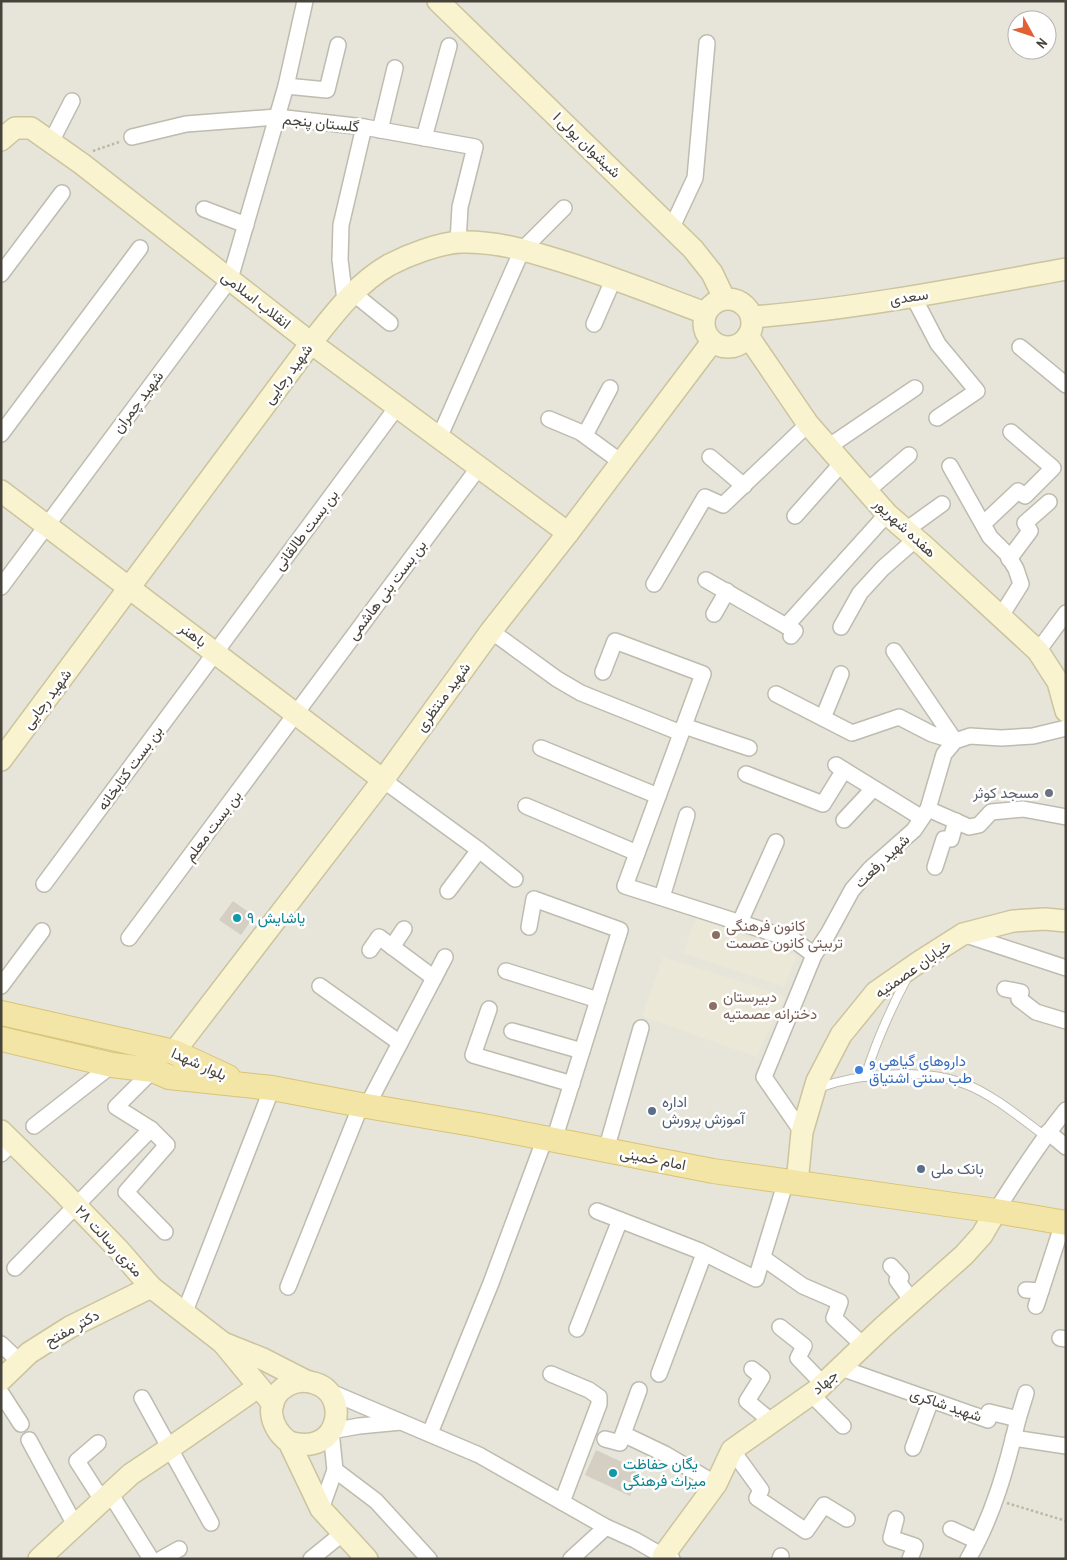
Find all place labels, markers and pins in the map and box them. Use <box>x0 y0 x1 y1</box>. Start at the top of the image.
place label: مسجد کوثر <box>972 782 1039 803</box>
marker: مسجد کوثر <box>1043 787 1055 799</box>
place label: یاشایش ۹ <box>247 907 305 928</box>
marker: یاشایش ۹ <box>231 912 243 924</box>
place label: کانون فرهنگی تربیتی کانون عصمت <box>726 915 843 953</box>
marker: کانون فرهنگی تربیتی کانون عصمت <box>710 929 722 941</box>
place label: دبیرستان دخترانه عصمتیه <box>723 986 817 1024</box>
marker: دبیرستان دخترانه عصمتیه <box>707 1000 719 1012</box>
place label: داروهای گیاهی و طب سنتی اشتیاق <box>869 1050 972 1088</box>
marker: داروهای گیاهی و طب سنتی اشتیاق <box>853 1064 865 1076</box>
place label: اداره آموزش پرورش <box>662 1091 746 1129</box>
marker: اداره آموزش پرورش <box>646 1105 658 1117</box>
place label: بانک ملی <box>931 1158 984 1179</box>
marker: بانک ملی <box>915 1163 927 1175</box>
place label: یگان حفاظت میراث فرهنگی <box>623 1453 706 1491</box>
marker: یگان حفاظت میراث فرهنگی <box>607 1467 619 1479</box>

